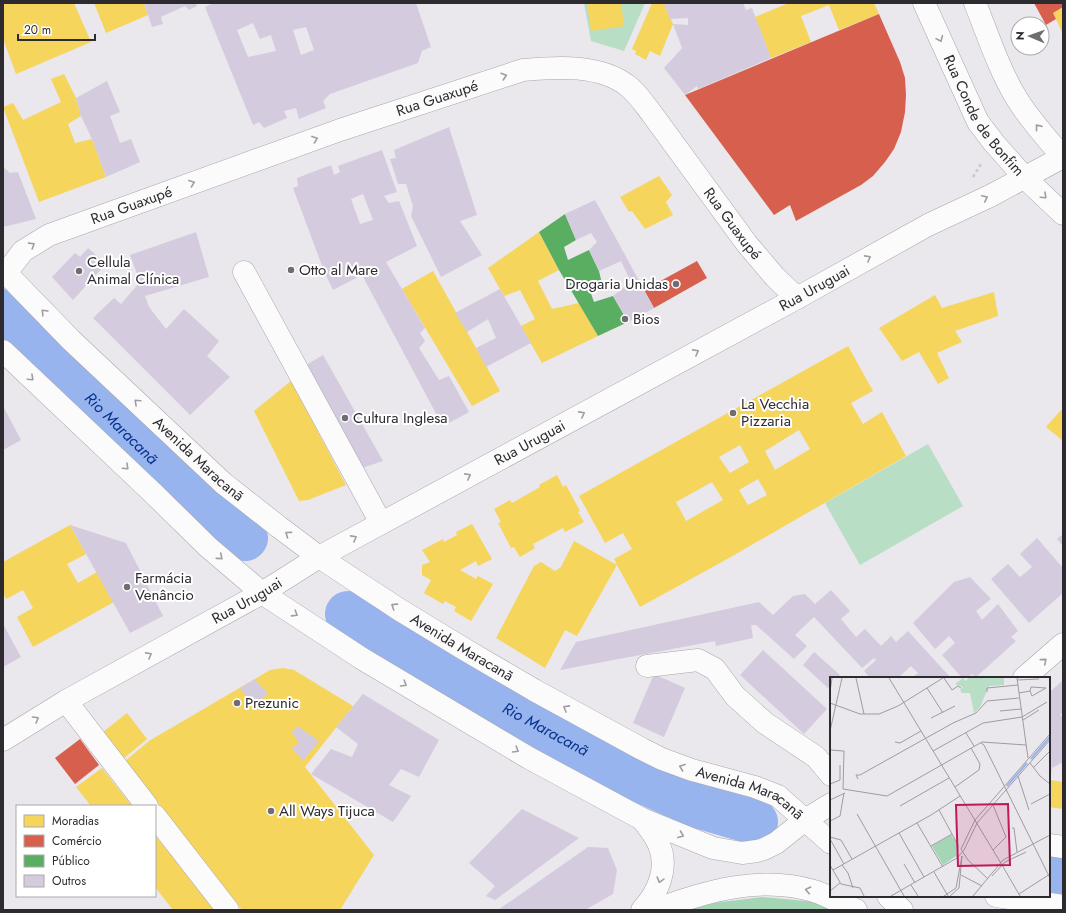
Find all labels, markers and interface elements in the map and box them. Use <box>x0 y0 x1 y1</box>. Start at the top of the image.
scale bar <box>18 16 95 42</box>
north arrow <box>1010 16 1050 56</box>
text: 20 m <box>24 21 51 39</box>
text: N <box>1012 31 1028 40</box>
one-way arrow <box>935 35 943 42</box>
street label: Rua Conde de Bonfim <box>938 51 1030 181</box>
one-way arrow <box>501 72 508 81</box>
street label: Rua Guaxupé <box>393 74 481 122</box>
one-way arrow <box>1036 124 1043 132</box>
one-way arrow <box>311 135 318 144</box>
one-way arrow <box>189 179 196 188</box>
street label: Rua Guaxupé <box>88 180 175 230</box>
street label: Rua Guaxupé <box>698 183 767 265</box>
one-way arrow <box>1039 191 1047 199</box>
one-way arrow <box>980 195 988 203</box>
one-way arrow <box>28 243 35 250</box>
place label: Cellula Animal Clínica <box>87 251 179 290</box>
one-way arrow <box>864 256 871 263</box>
place label: Otto al Mare <box>299 259 378 281</box>
street label: Rua Uruguai <box>775 260 854 317</box>
marker: Otto al Mare <box>286 265 296 275</box>
marker: Cellula Animal Clínica <box>74 266 84 276</box>
place label: Drogaria Unidas <box>565 273 668 295</box>
marker: Drogaria Unidas <box>671 279 681 289</box>
place label: Bios <box>633 308 660 330</box>
one-way arrow <box>41 309 49 317</box>
marker: Bios <box>620 314 630 324</box>
one-way arrow <box>692 350 700 357</box>
one-way arrow <box>26 373 34 381</box>
water label: Rio Maracanã <box>79 387 164 470</box>
place label: La Vecchia Pizzaria <box>741 393 809 432</box>
one-way arrow <box>134 400 142 407</box>
place label: Cultura Inglesa <box>353 407 447 429</box>
marker: La Vecchia Pizzaria <box>728 408 738 418</box>
one-way arrow <box>578 411 585 419</box>
street label: Avenida Maracanã <box>148 412 249 507</box>
marker: Cultura Inglesa <box>340 413 350 423</box>
street label: Rua Uruguai <box>490 415 569 471</box>
one-way arrow <box>121 463 129 470</box>
one-way arrow <box>464 473 471 481</box>
one-way arrow <box>285 531 292 539</box>
one-way arrow <box>349 535 357 543</box>
one-way arrow <box>215 553 222 560</box>
place label: Farmácia Venâncio <box>135 567 194 606</box>
street label: Rua Uruguai <box>208 572 287 630</box>
marker: Farmácia Venâncio <box>122 582 132 592</box>
one-way arrow <box>391 603 398 611</box>
street label: Avenida Maracanã <box>406 608 518 687</box>
one-way arrow <box>291 610 298 617</box>
one-way arrow <box>145 652 152 660</box>
one-way arrow <box>1039 659 1046 666</box>
inset map <box>830 677 1050 897</box>
one-way arrow <box>400 679 407 687</box>
place label: Prezunic <box>245 692 299 714</box>
water label: Rio Maracanã <box>498 696 593 762</box>
marker: Prezunic <box>232 698 242 708</box>
one-way arrow <box>563 705 571 712</box>
one-way arrow <box>32 717 39 724</box>
one-way arrow <box>512 746 519 753</box>
street label: Avenida Maracanã <box>693 761 809 825</box>
one-way arrow <box>678 763 685 771</box>
place label: All Ways Tijuca <box>279 800 375 822</box>
legend <box>16 805 156 897</box>
marker: All Ways Tijuca <box>266 806 276 816</box>
text: Moradias <box>52 812 99 830</box>
one-way arrow <box>677 830 685 838</box>
text: Comércio <box>52 832 102 850</box>
text: Público <box>52 852 90 870</box>
text: Outros <box>52 872 86 890</box>
one-way arrow <box>656 876 665 883</box>
one-way arrow <box>804 886 811 895</box>

